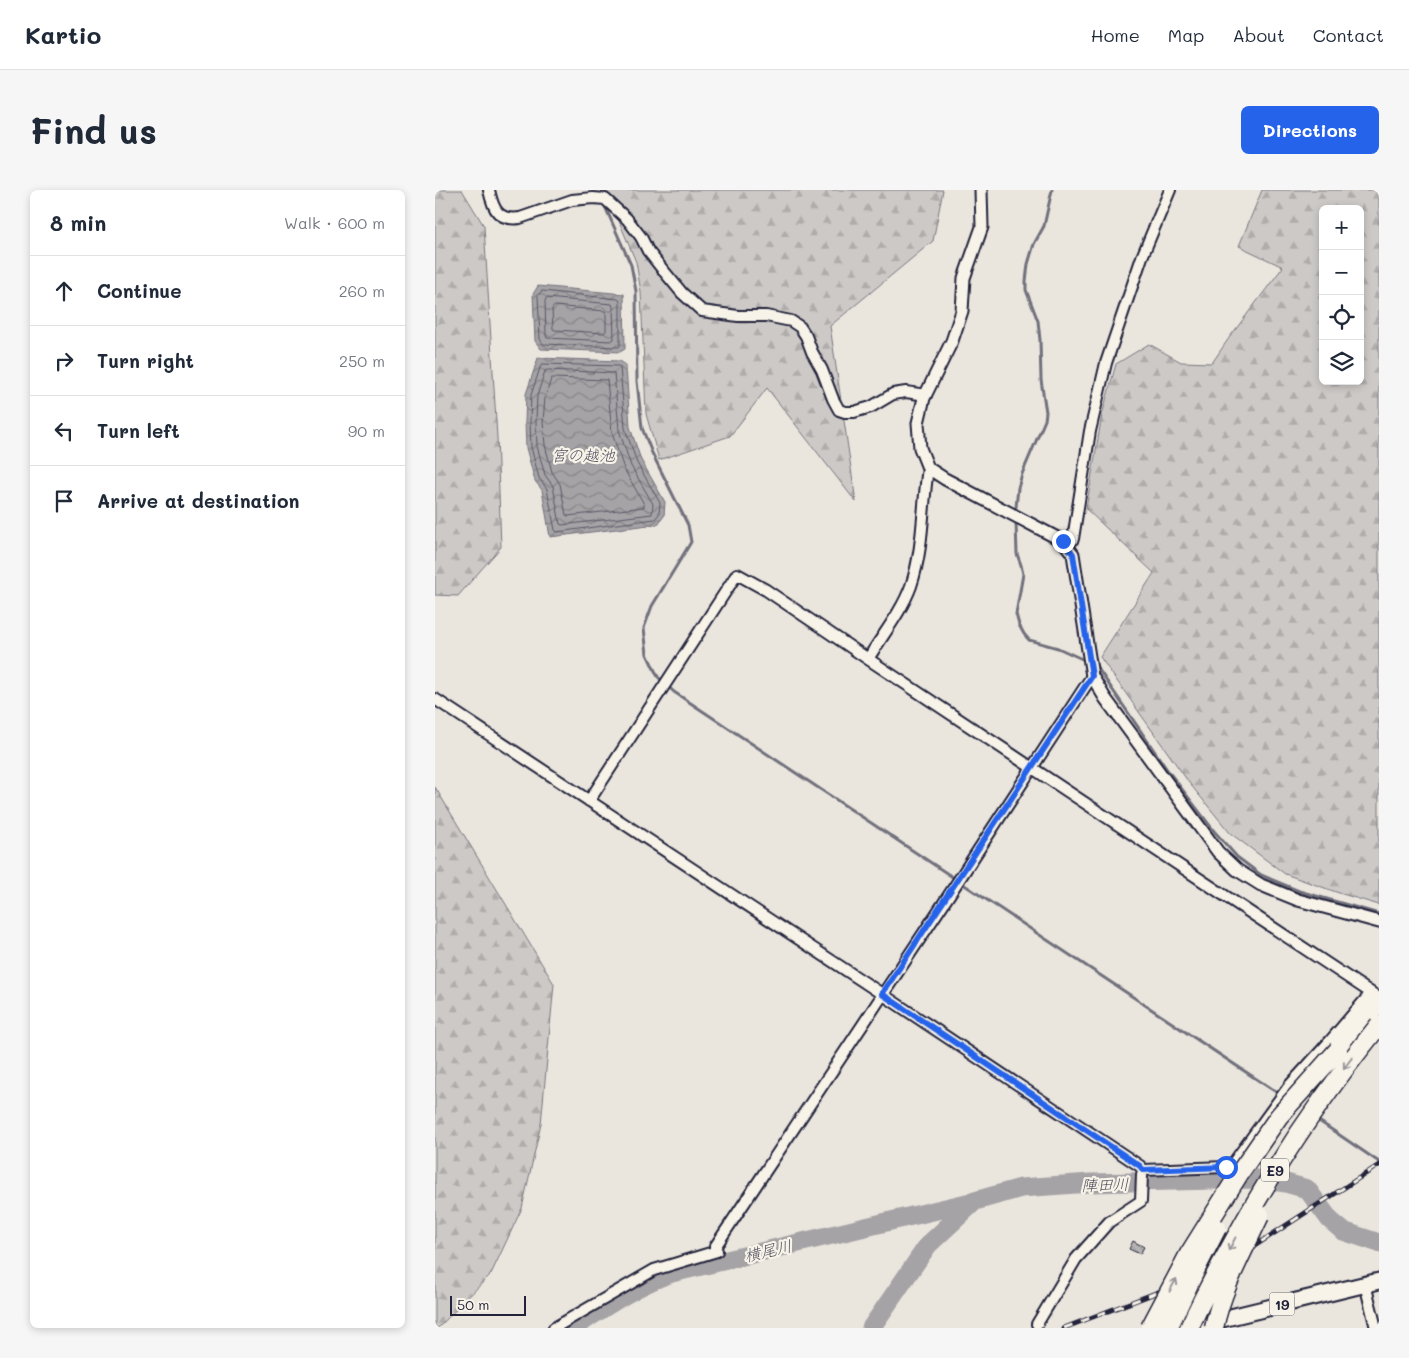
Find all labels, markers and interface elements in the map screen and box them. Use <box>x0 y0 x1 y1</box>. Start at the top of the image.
text: Kartio <box>25 19 101 50</box>
text: Home <box>1091 23 1140 47</box>
text: Map <box>1168 23 1204 47</box>
text: About <box>1232 23 1285 47</box>
text: Contact <box>1313 23 1384 47</box>
button: Directions <box>1241 106 1379 154</box>
text: Find us <box>30 107 157 153</box>
map controls <box>1319 205 1364 385</box>
button: + <box>1319 205 1364 250</box>
text: 8 min <box>50 209 106 236</box>
text: Walk · 600 m <box>284 212 385 233</box>
button: − <box>1319 250 1364 295</box>
icon: ahead <box>50 277 78 305</box>
text: Continue <box>97 278 182 303</box>
text: 260 m <box>339 280 385 301</box>
button: locate <box>1319 295 1364 340</box>
button: layers <box>1319 340 1364 385</box>
icon: right <box>50 347 78 375</box>
text: Turn right <box>97 348 194 373</box>
text: 250 m <box>339 350 385 371</box>
icon: left <box>50 417 78 445</box>
text: Turn left <box>97 418 180 443</box>
text: 90 m <box>348 420 385 441</box>
water label: 宮の越池 <box>551 444 616 465</box>
icon: arrive <box>50 487 78 515</box>
text: Arrive at destination <box>97 488 300 513</box>
route end <box>1052 530 1075 553</box>
one-way arrow <box>1343 1056 1354 1069</box>
route start <box>1215 1156 1238 1179</box>
road number: E9 <box>1261 1158 1289 1182</box>
water label: 陣田川 <box>1081 1173 1129 1195</box>
water label: 横尾川 <box>742 1234 794 1266</box>
one-way arrow <box>1227 1236 1237 1251</box>
one-way arrow <box>1168 1278 1178 1292</box>
road number: 19 <box>1269 1292 1295 1316</box>
scale bar <box>450 1293 526 1316</box>
text: 50 m <box>457 1295 489 1314</box>

